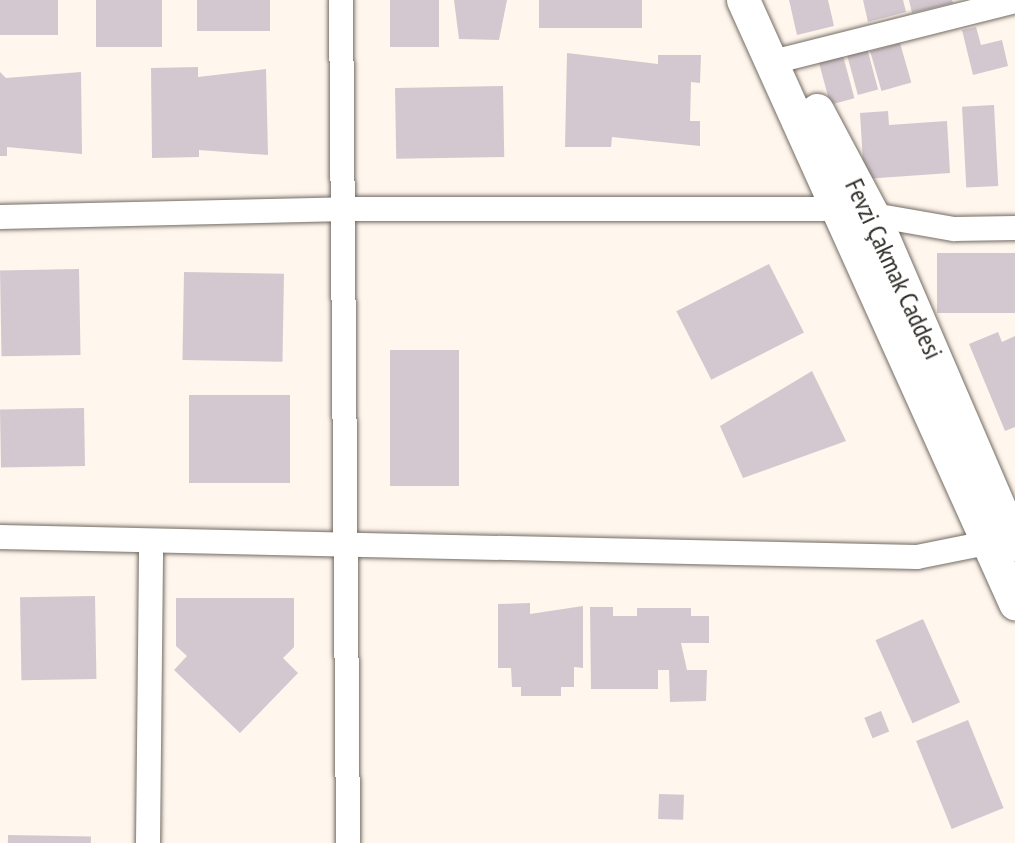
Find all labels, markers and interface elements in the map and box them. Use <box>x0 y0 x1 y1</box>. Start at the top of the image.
street label: Fevzi Çakmak Caddesi <box>838 174 950 364</box>

